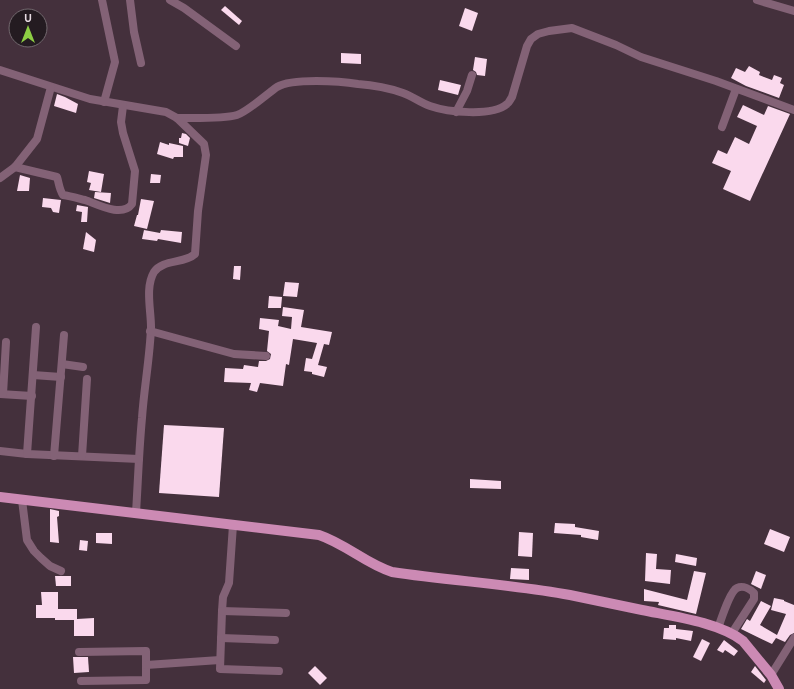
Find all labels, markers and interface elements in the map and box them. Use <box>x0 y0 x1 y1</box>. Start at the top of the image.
north arrow <box>8 8 48 48</box>
text: U <box>24 11 32 25</box>

